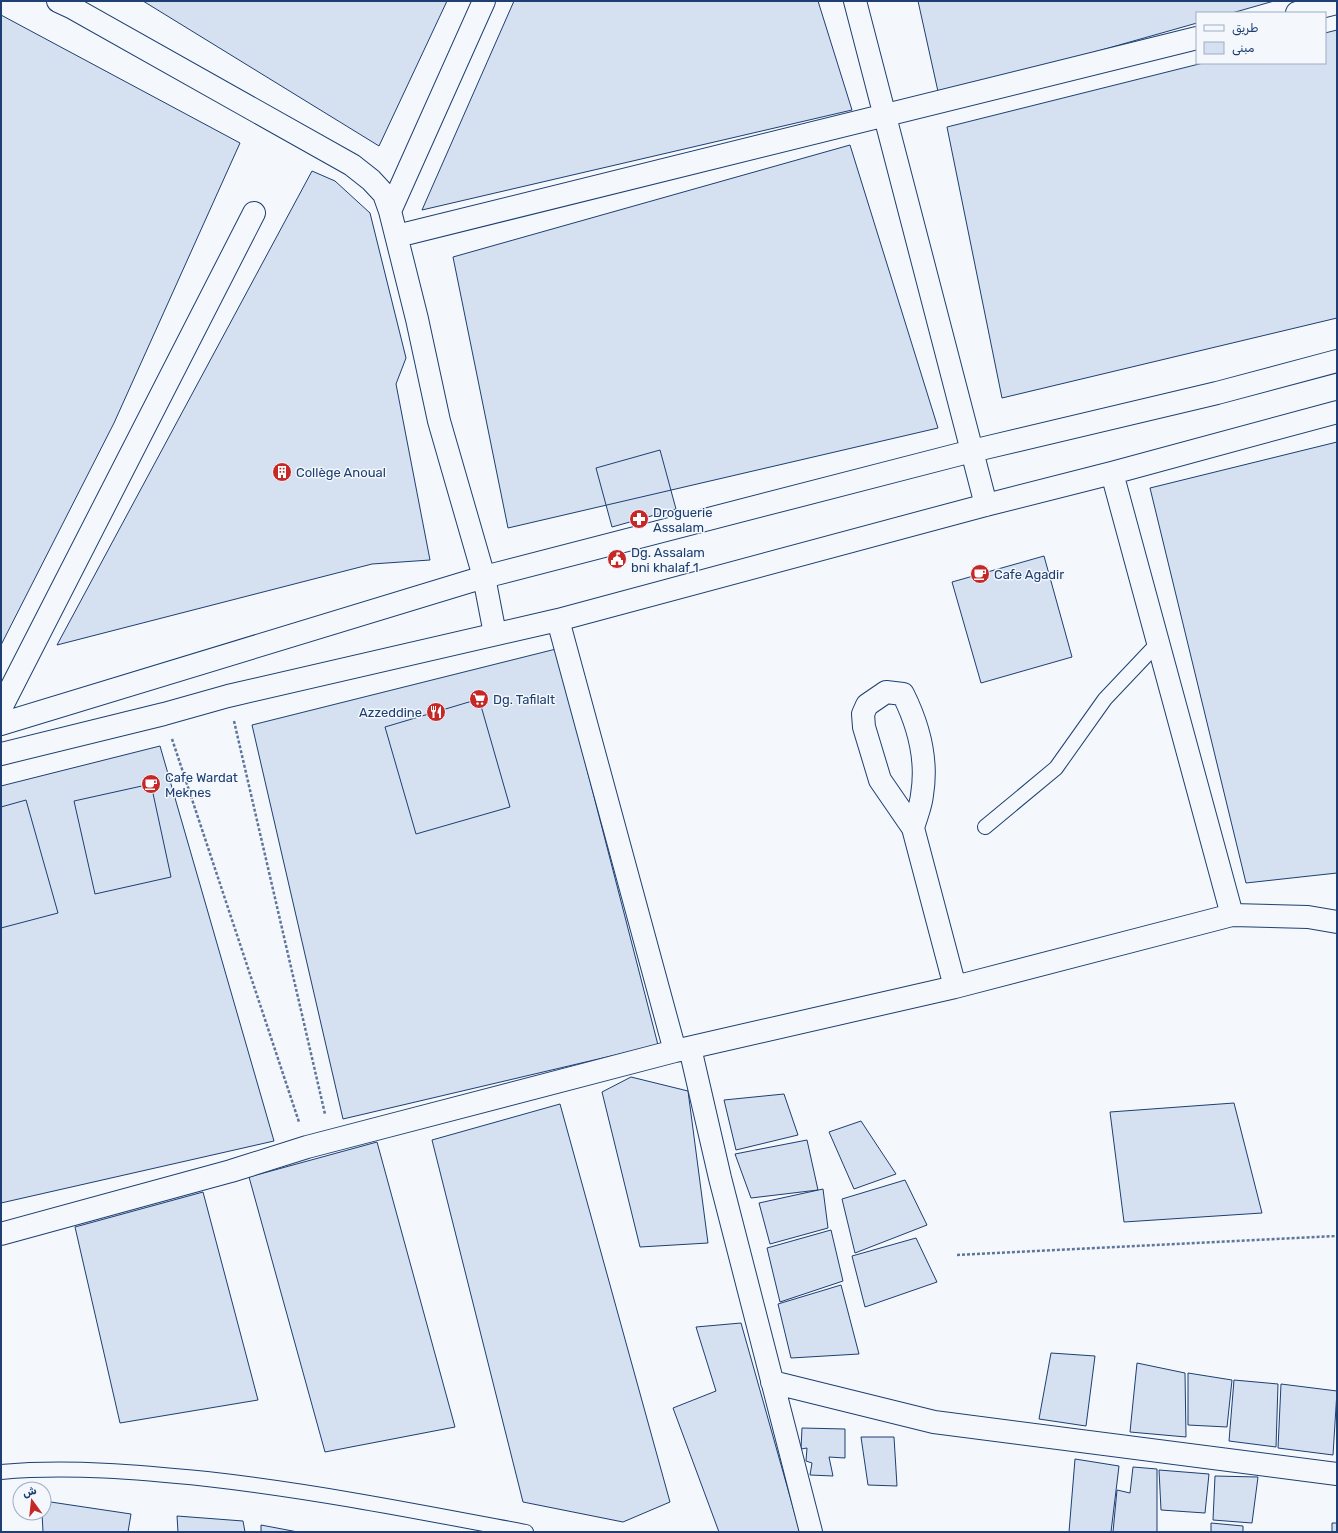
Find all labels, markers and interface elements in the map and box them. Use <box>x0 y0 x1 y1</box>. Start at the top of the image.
legend <box>1196 12 1326 64</box>
text: طريق <box>1232 21 1258 36</box>
text: مبنى <box>1232 41 1255 56</box>
building icon: Collège Anoual <box>271 461 293 483</box>
place label: Collège Anoual <box>296 465 386 481</box>
place label: Droguerie Assalam <box>653 505 712 535</box>
pharmacy icon: Droguerie Assalam <box>628 508 650 530</box>
place label: Dg. Assalam bni khalaf 1 <box>631 545 705 575</box>
public building icon: Dg. Assalam bni khalaf 1 <box>606 548 628 570</box>
cafe icon: Cafe Agadir <box>969 563 991 585</box>
place label: Cafe Agadir <box>994 567 1064 583</box>
supermarket icon: Dg. Tafilalt <box>468 688 490 710</box>
place label: Dg. Tafilalt <box>493 692 555 708</box>
restaurant icon: Azzeddine <box>425 701 447 723</box>
place label: Azzeddine <box>359 705 422 720</box>
place label: Cafe Wardat Meknes <box>165 770 238 800</box>
cafe icon: Cafe Wardat Meknes <box>140 773 162 795</box>
north arrow <box>12 1481 52 1521</box>
text: ش <box>21 1484 38 1500</box>

